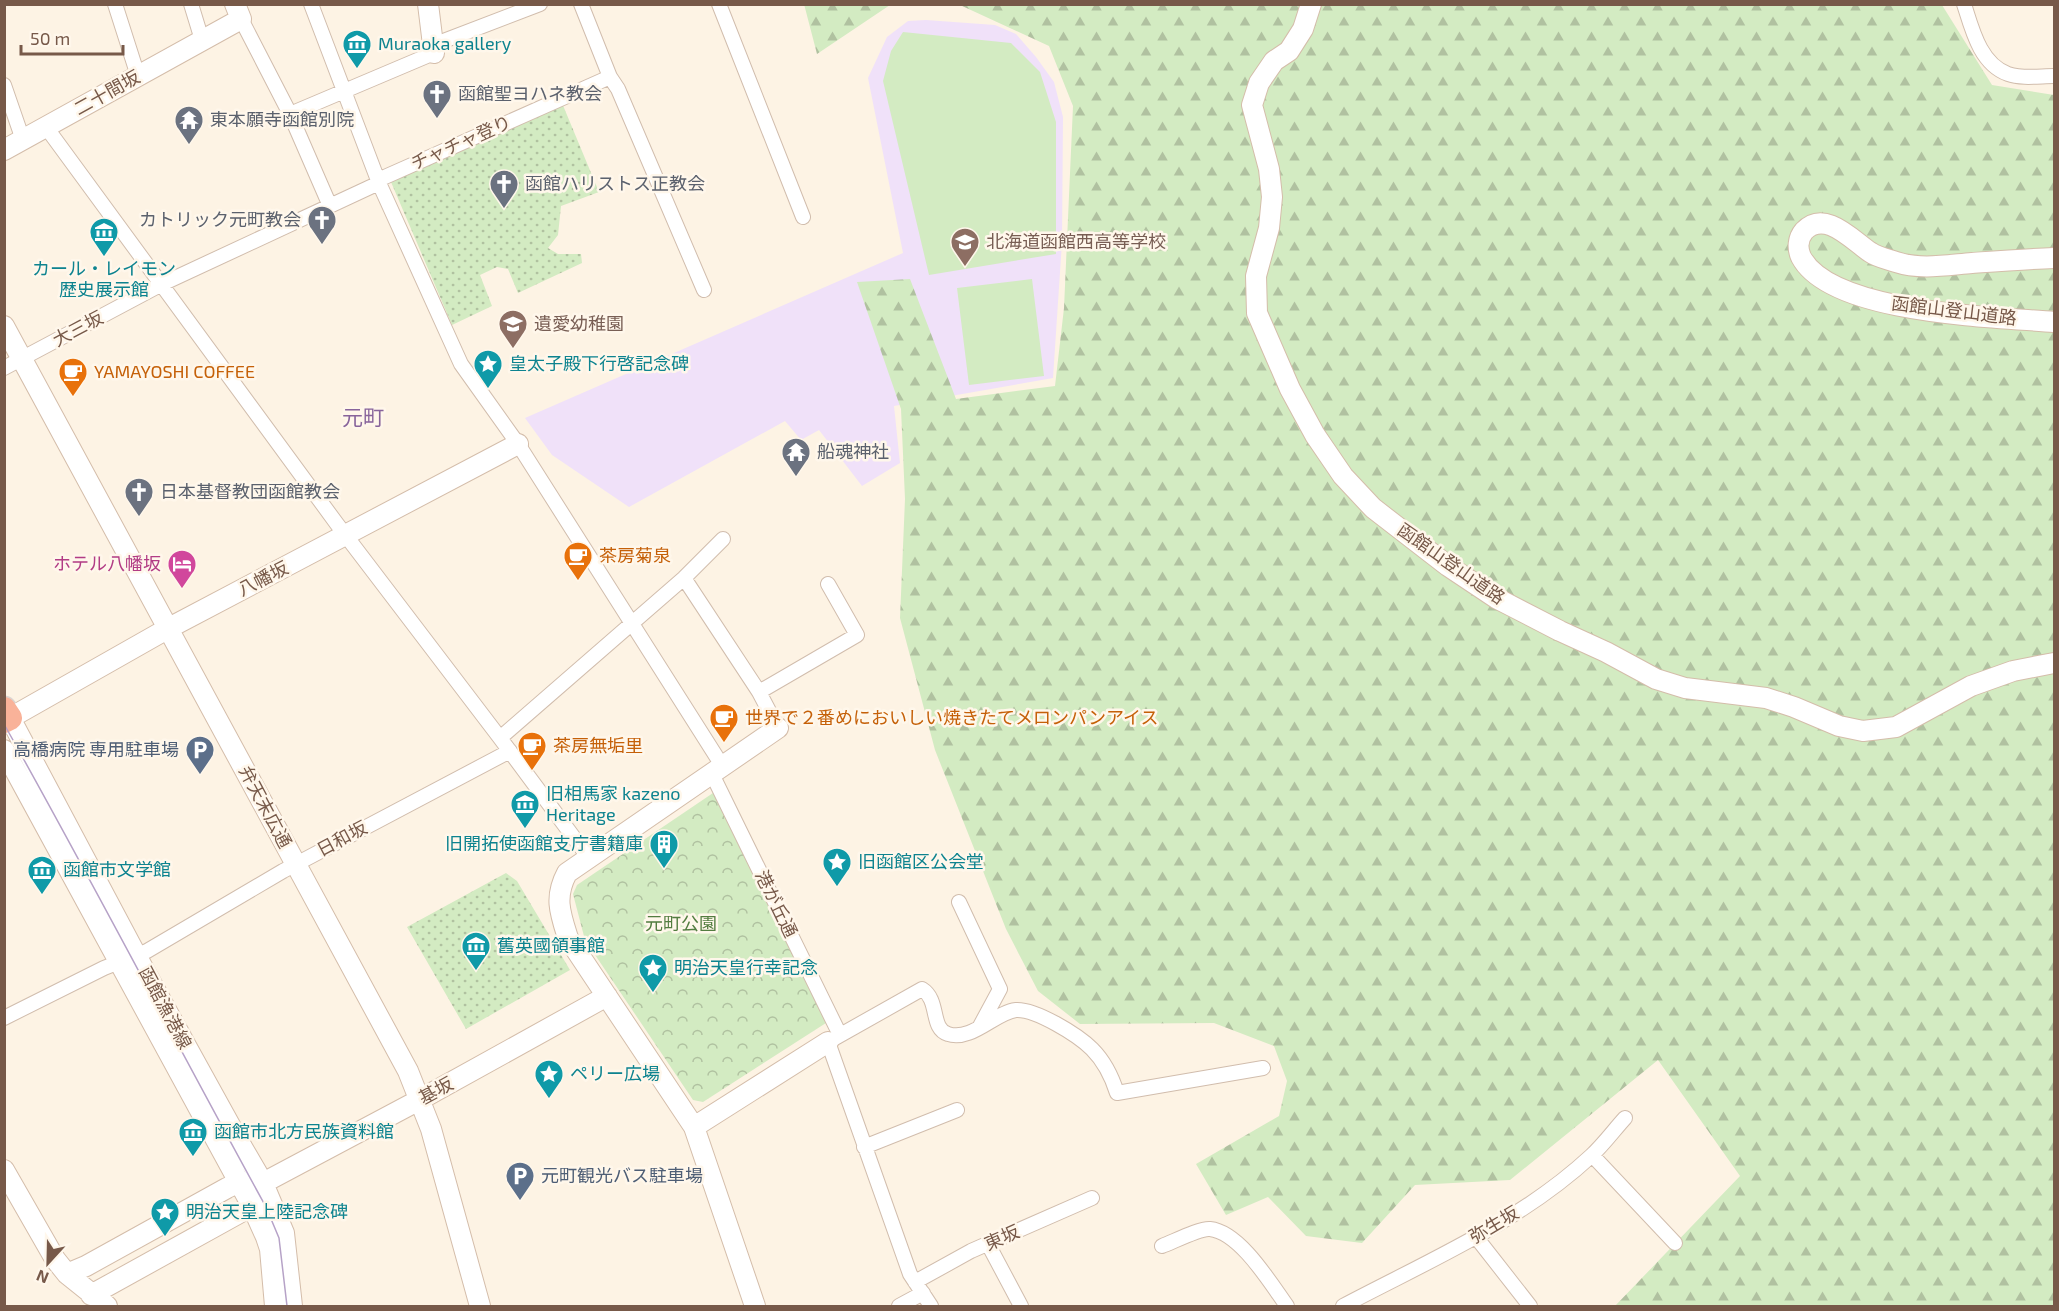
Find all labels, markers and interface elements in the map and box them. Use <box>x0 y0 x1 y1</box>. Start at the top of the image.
scale bar <box>21 18 123 56</box>
text: 50 m <box>30 27 70 49</box>
museum icon: Muraoka gallery <box>341 28 373 70</box>
place label: Muraoka gallery <box>378 32 512 54</box>
street label: 二十間坂 <box>70 65 143 119</box>
church icon: 函館聖ヨハネ教会 <box>421 78 453 120</box>
place label: 函館聖ヨハネ教会 <box>458 82 602 104</box>
temple icon: 東本願寺函館別院 <box>173 104 205 146</box>
place label: 東本願寺函館別院 <box>210 108 354 130</box>
street label: チャチャ登り <box>407 110 514 174</box>
church icon: 函館ハリストス正教会 <box>488 168 520 210</box>
place label: 函館ハリストス正教会 <box>525 172 705 194</box>
church icon: カトリック元町教会 <box>306 204 338 246</box>
place label: カトリック元町教会 <box>139 208 301 230</box>
museum icon: カール・レイモン 歴史展示館 <box>88 216 120 258</box>
school or university icon: 北海道函館西高等学校 <box>949 226 981 268</box>
place label: 北海道函館西高等学校 <box>986 230 1166 252</box>
place label: カール・レイモン 歴史展示館 <box>32 257 176 300</box>
street label: 函館山登山道路 <box>1890 291 2018 329</box>
street label: 大三坂 <box>49 306 107 351</box>
school or university icon: 遺愛幼稚園 <box>497 308 529 350</box>
place label: 遺愛幼稚園 <box>534 312 624 334</box>
place icon: 皇太子殿下行啓記念碑 <box>472 348 504 390</box>
place label: 皇太子殿下行啓記念碑 <box>509 352 689 374</box>
cafe icon: YAMAYOSHI COFFEE <box>57 356 89 398</box>
place label: YAMAYOSHI COFFEE <box>94 360 255 382</box>
district label: 元町 <box>342 404 384 429</box>
temple icon: 船魂神社 <box>780 436 812 478</box>
place label: 船魂神社 <box>817 440 889 462</box>
church icon: 日本基督教団函館教会 <box>123 476 155 518</box>
place label: 日本基督教団函館教会 <box>160 480 340 502</box>
street label: 函館山登山道路 <box>1394 518 1509 608</box>
cafe icon: 茶房菊泉 <box>562 540 594 582</box>
place label: 茶房菊泉 <box>599 544 671 566</box>
hotel icon: ホテル八幡坂 <box>166 548 198 590</box>
place label: ホテル八幡坂 <box>53 552 161 574</box>
street label: 八幡坂 <box>233 556 292 600</box>
cafe icon: 世界で２番めにおいしい焼きたてメロンパンアイス <box>708 702 740 744</box>
place label: 世界で２番めにおいしい焼きたてメロンパンアイス <box>745 706 1158 728</box>
cafe icon: 茶房無垢里 <box>516 730 548 772</box>
parking icon: 高橋病院 専用駐車場 <box>184 734 216 776</box>
place label: 茶房無垢里 <box>553 734 643 756</box>
place label: 高橋病院 専用駐車場 <box>13 738 179 760</box>
street label: 弁天末広通 <box>235 762 297 851</box>
place label: 旧相馬家 kazeno Heritage <box>546 782 681 825</box>
museum icon: 旧相馬家 kazeno Heritage <box>509 788 541 830</box>
street label: 日和坂 <box>313 816 371 861</box>
building icon: 旧開拓使函館支庁書籍庫 <box>648 828 680 870</box>
place label: 旧開拓使函館支庁書籍庫 <box>445 832 643 854</box>
place icon: 旧函館区公会堂 <box>821 846 853 888</box>
place label: 旧函館区公会堂 <box>858 850 984 872</box>
museum icon: 函館市文学館 <box>26 854 58 896</box>
place label: 函館市文学館 <box>63 858 171 880</box>
street label: 港が丘通 <box>751 866 803 941</box>
park label: 元町公園 <box>645 912 717 934</box>
museum icon: 舊英國領事館 <box>460 930 492 972</box>
place label: 舊英國領事館 <box>497 934 605 956</box>
place icon: 明治天皇行幸記念 <box>637 952 669 994</box>
place label: 明治天皇行幸記念 <box>674 956 818 978</box>
street label: 函館漁港線 <box>135 963 197 1052</box>
place icon: ペリー広場 <box>533 1058 565 1100</box>
place label: ペリー広場 <box>570 1062 660 1084</box>
street label: 基坂 <box>414 1072 457 1108</box>
museum icon: 函館市北方民族資料館 <box>177 1116 209 1158</box>
place label: 函館市北方民族資料館 <box>214 1120 394 1142</box>
parking icon: 元町観光バス駐車場 <box>504 1160 536 1202</box>
place label: 元町観光バス駐車場 <box>541 1164 703 1186</box>
place icon: 明治天皇上陸記念碑 <box>149 1196 181 1238</box>
place label: 明治天皇上陸記念碑 <box>186 1200 348 1222</box>
street label: 弥生坂 <box>1465 1201 1522 1247</box>
street label: 東坂 <box>981 1220 1023 1254</box>
north arrow <box>18 1233 78 1293</box>
text: N <box>33 1266 51 1288</box>

